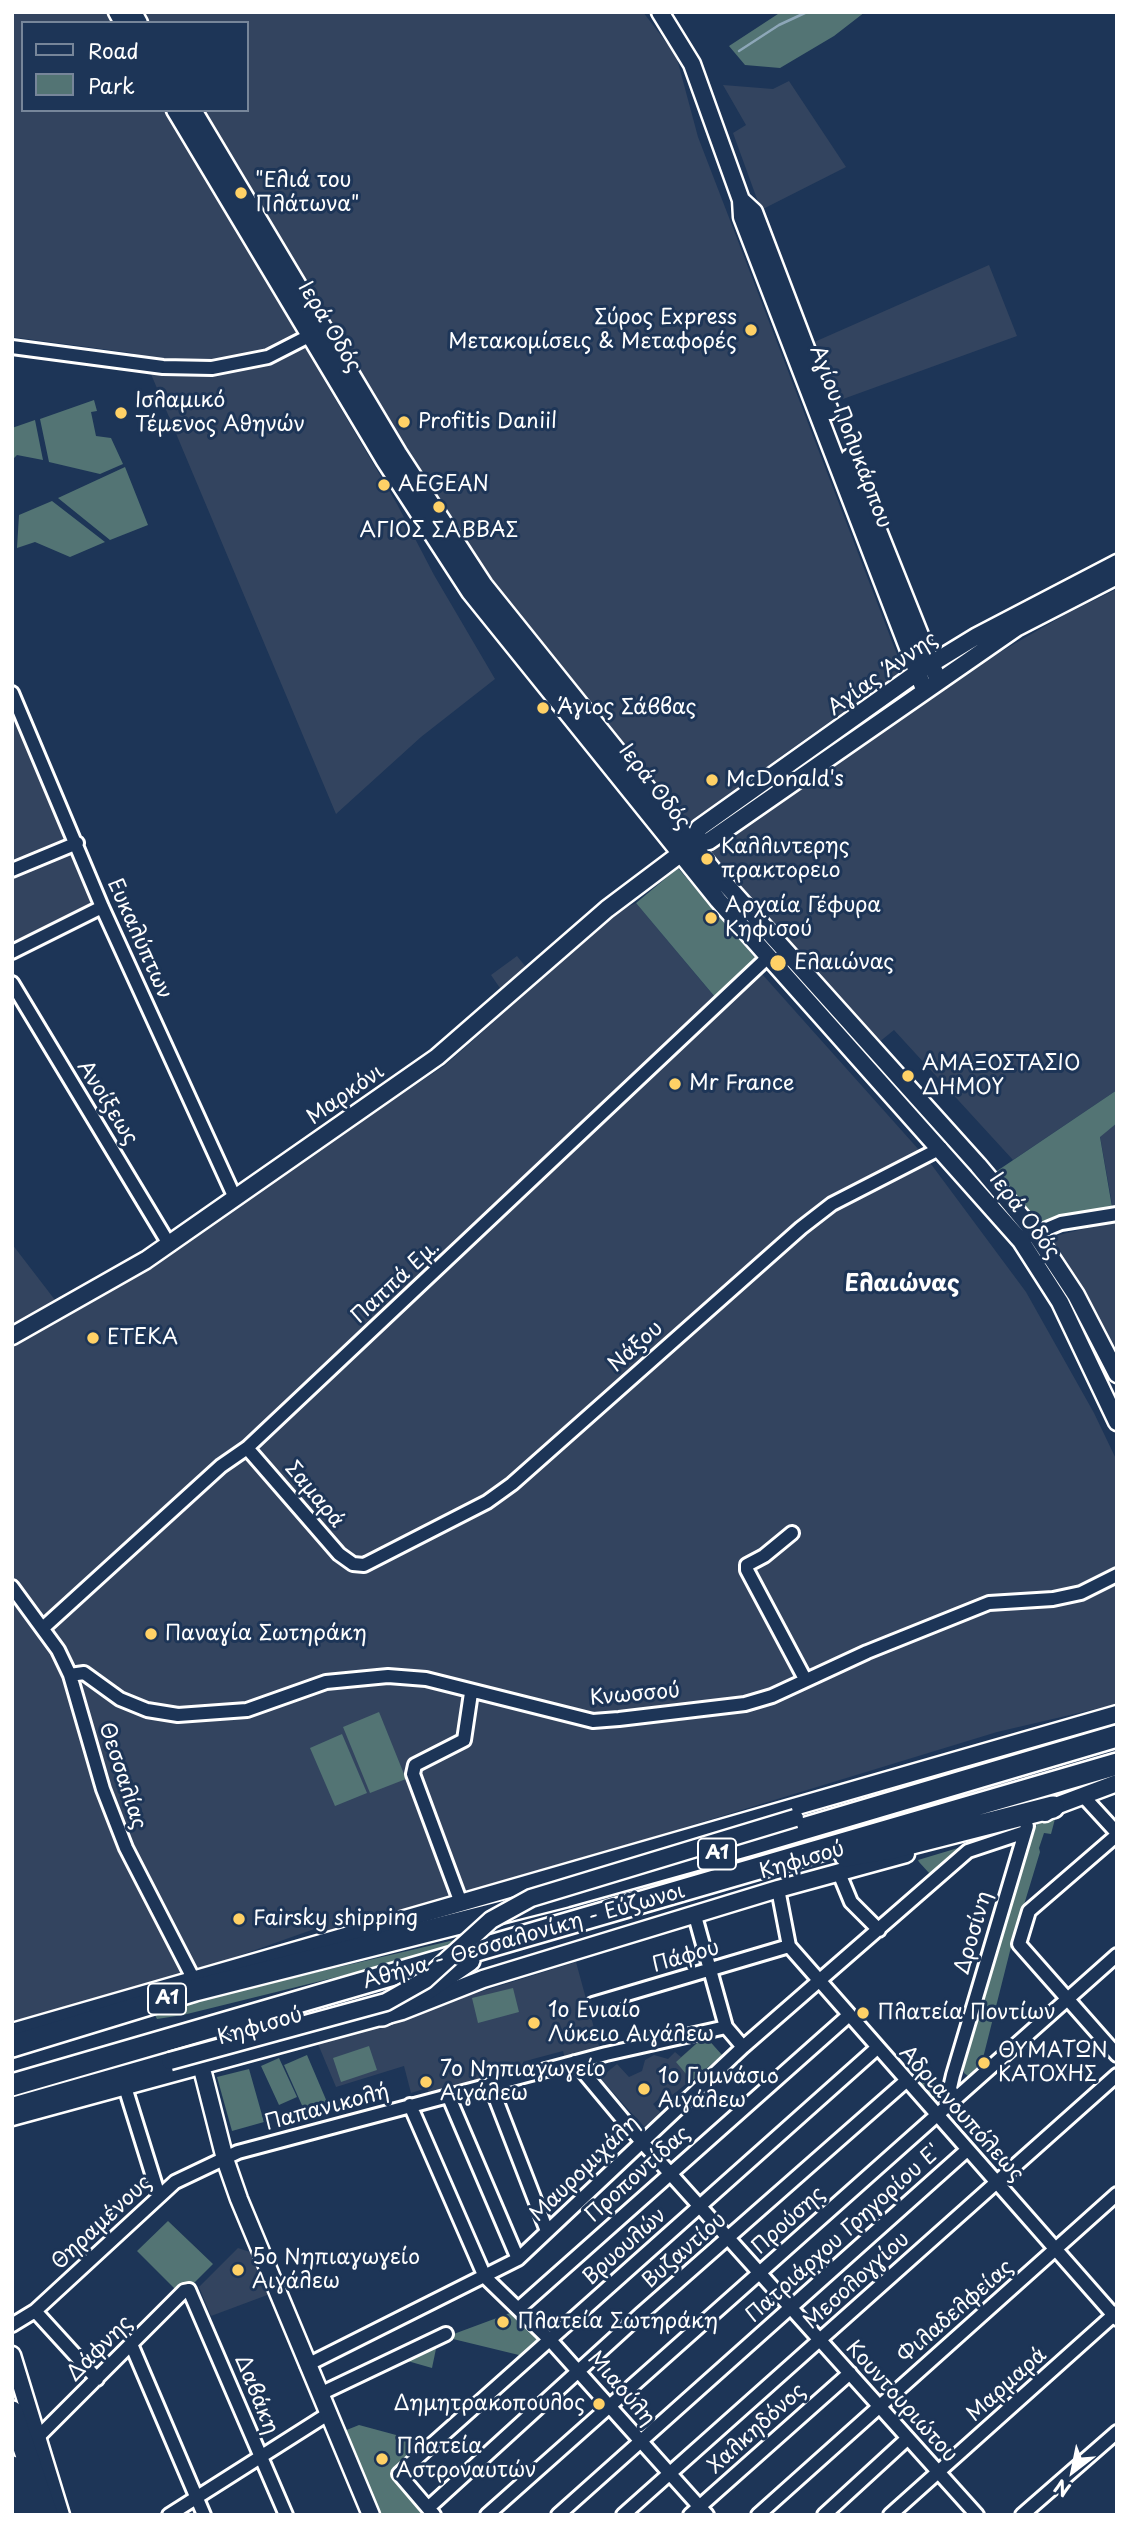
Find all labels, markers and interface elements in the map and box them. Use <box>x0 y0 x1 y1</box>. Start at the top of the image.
legend <box>21 21 248 112</box>
text: Road <box>88 34 139 66</box>
text: Park <box>88 69 135 101</box>
place label: "Ελιά του Πλάτωνα" <box>255 168 359 218</box>
marker: "Ελιά του Πλάτωνα" <box>233 185 249 201</box>
street label: Ιερά Οδός <box>292 277 366 377</box>
place label: Σύρος Express Μετακομίσεις & Μεταφορές <box>448 305 737 355</box>
marker: Σύρος Express Μετακομίσεις & Μεταφορές <box>743 322 759 338</box>
street label: Αγίου Πολυκάρπου <box>804 342 896 532</box>
place label: Ισλαμικό Τέμενος Αθηνών <box>135 388 305 438</box>
marker: Ισλαμικό Τέμενος Αθηνών <box>113 405 129 421</box>
place label: Profitis Daniil <box>418 409 557 435</box>
marker: Profitis Daniil <box>396 414 412 430</box>
place label: AEGEAN <box>398 472 489 498</box>
marker: AEGEAN <box>376 477 392 493</box>
marker: ΑΓΙΟΣ ΣΑΒΒΑΣ <box>431 499 447 515</box>
place label: ΑΓΙΟΣ ΣΑΒΒΑΣ <box>360 518 518 544</box>
street label: Αγίας Άννης <box>823 627 943 721</box>
place label: Άγιος Σάββας <box>557 695 696 721</box>
marker: Άγιος Σάββας <box>535 700 551 716</box>
street label: Ιερά Οδός <box>613 739 695 835</box>
place label: McDonald's <box>726 767 844 793</box>
marker: McDonald's <box>704 772 720 788</box>
place label: Καλλιντερης πρακτορειο <box>721 834 850 884</box>
marker: Καλλιντερης πρακτορειο <box>699 851 715 867</box>
street label: Ευκαλύπτων <box>101 875 177 1003</box>
place label: Αρχαία Γέφυρα Κηφισού <box>725 893 881 943</box>
marker: Αρχαία Γέφυρα Κηφισού <box>703 910 719 926</box>
place label: Ελαιώνας <box>794 950 894 976</box>
marker: Ελαιώνας <box>768 953 788 973</box>
place label: ΑΜΑΞΟΣΤΑΣΙΟ ΔΗΜΟΥ <box>922 1051 1080 1101</box>
street label: Ανοίξεως <box>71 1056 143 1150</box>
street label: Μαρκόνι <box>303 1059 389 1131</box>
marker: ΑΜΑΞΟΣΤΑΣΙΟ ΔΗΜΟΥ <box>900 1068 916 1084</box>
place label: Mr France <box>689 1071 794 1097</box>
marker: Mr France <box>667 1076 683 1092</box>
street label: Ιερά Οδός <box>983 1168 1065 1264</box>
street label: Παππά Εμ. <box>347 1235 445 1329</box>
district label: Ελαιώνας <box>845 1271 959 1299</box>
street label: Νάξου <box>604 1316 668 1378</box>
place label: ΕΤΕΚΑ <box>107 1325 178 1351</box>
marker: ΕΤΕΚΑ <box>85 1330 101 1346</box>
street label: Σαμαρά <box>279 1457 349 1533</box>
place label: Παναγία Σωτηράκη <box>165 1621 367 1647</box>
marker: Παναγία Σωτηράκη <box>143 1626 159 1642</box>
street label: Κνωσσού <box>589 1679 681 1711</box>
street label: Θεσσαλίας <box>93 1719 151 1833</box>
street label: Κηφισού <box>757 1837 847 1885</box>
road number: Α1 <box>698 1838 736 1870</box>
street label: Αθήνα - Θεσσαλονίκη - Εύζωνοι <box>360 1879 688 1995</box>
street label: Δροσίνη <box>950 1889 998 1977</box>
place label: Fairsky shipping <box>253 1906 418 1932</box>
marker: Fairsky shipping <box>231 1911 247 1927</box>
street label: Πάφου <box>650 1935 722 1979</box>
road number: Α1 <box>148 1983 186 2014</box>
place label: 1ο Ενιαίο Λύκειο Αιγάλεω <box>548 1998 714 2048</box>
place label: Πλατεία Ποντίων <box>877 2000 1056 2026</box>
street label: Κηφισού <box>215 2003 305 2051</box>
marker: Πλατεία Ποντίων <box>855 2005 871 2021</box>
marker: 1ο Ενιαίο Λύκειο Αιγάλεω <box>526 2015 542 2031</box>
place label: ΘΥΜΑΤΩΝ ΚΑΤΟΧΗΣ <box>998 2038 1108 2088</box>
street label: Αδριανουπόλεως <box>893 2041 1029 2187</box>
marker: ΘΥΜΑΤΩΝ ΚΑΤΟΧΗΣ <box>976 2055 992 2071</box>
place label: 7ο Νηπιαγωγείο Αιγάλεω <box>440 2057 605 2107</box>
place label: 1ο Γυμνάσιο Αιγάλεω <box>658 2064 779 2114</box>
marker: 7ο Νηπιαγωγείο Αιγάλεω <box>418 2074 434 2090</box>
street label: Παπανικολή <box>262 2079 392 2137</box>
marker: 1ο Γυμνάσιο Αιγάλεω <box>636 2081 652 2097</box>
street label: Μαυρομιχάλη <box>525 2111 645 2227</box>
street label: Προποντίδας <box>580 2121 696 2229</box>
street label: Πατριάρχου Γρηγορίου Ε' <box>741 2140 947 2328</box>
street label: Θηραμένους <box>47 2170 157 2276</box>
street label: Προύσης <box>748 2182 830 2260</box>
street label: Βρυουλών <box>578 2203 672 2291</box>
street label: Βυζαντίου <box>638 2208 732 2294</box>
street label: Μεσολογγίου <box>799 2227 915 2335</box>
place label: 5ο Νηπιαγωγείο Αιγάλεω <box>252 2245 420 2295</box>
street label: Φιλαδελφείας <box>893 2255 1019 2369</box>
marker: 5ο Νηπιαγωγείο Αιγάλεω <box>230 2262 246 2278</box>
place label: Πλατεία Σωτηράκη <box>517 2309 718 2335</box>
street label: Δάφνης <box>62 2311 138 2387</box>
marker: Πλατεία Σωτηράκη <box>495 2314 511 2330</box>
street label: Κουντουριώτου <box>840 2336 962 2468</box>
street label: Μαρμαρά <box>962 2343 1052 2427</box>
street label: Μιαούλη <box>582 2347 660 2431</box>
street label: Δαβάκη <box>229 2352 283 2438</box>
street label: Χαλκηδόνος <box>703 2379 811 2479</box>
place label: Δημητρακοπουλος <box>394 2391 585 2417</box>
marker: Δημητρακοπουλος <box>591 2396 607 2412</box>
place label: Πλατεία Αστροναυτών <box>396 2434 537 2484</box>
north arrow <box>1038 2436 1108 2506</box>
marker: Πλατεία Αστροναυτών <box>374 2451 390 2467</box>
text: N <box>1048 2473 1076 2505</box>

